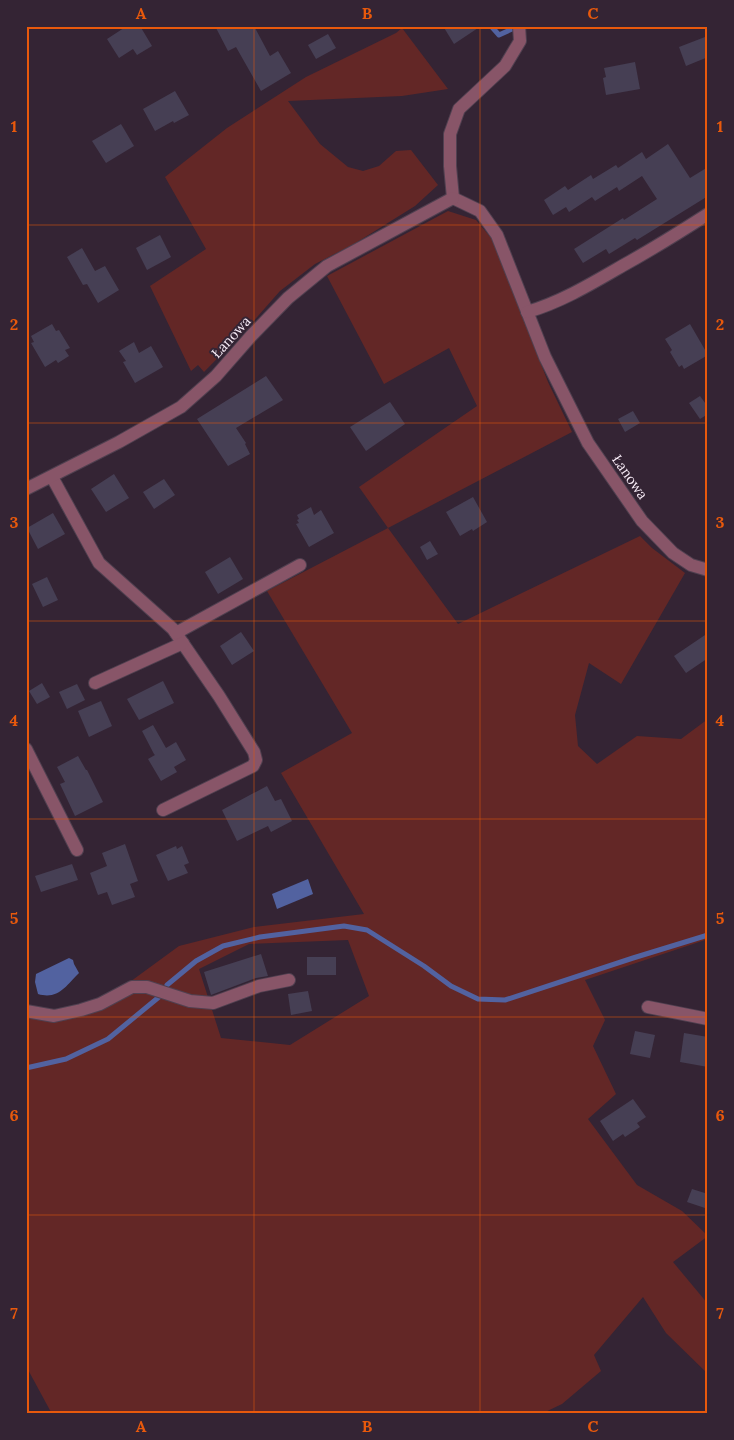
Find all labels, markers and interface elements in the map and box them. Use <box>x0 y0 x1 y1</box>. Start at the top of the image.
text: A <box>136 3 147 23</box>
text: B <box>362 3 373 23</box>
text: C <box>587 3 599 23</box>
text: 1 <box>11 116 17 136</box>
text: 1 <box>717 116 723 136</box>
street label: Łanowa <box>207 312 255 362</box>
text: 2 <box>10 314 18 334</box>
text: 2 <box>716 314 724 334</box>
street label: Łanowa <box>608 451 652 503</box>
text: 3 <box>10 512 19 532</box>
text: 3 <box>716 512 725 532</box>
text: 4 <box>10 710 19 730</box>
text: 4 <box>716 710 725 730</box>
text: 5 <box>10 908 19 928</box>
text: 5 <box>716 908 725 928</box>
text: 6 <box>9 1105 19 1125</box>
text: 6 <box>715 1105 725 1125</box>
text: 7 <box>10 1303 18 1323</box>
text: 7 <box>716 1303 724 1323</box>
text: A <box>136 1416 147 1436</box>
text: B <box>362 1416 373 1436</box>
text: C <box>587 1416 599 1436</box>

